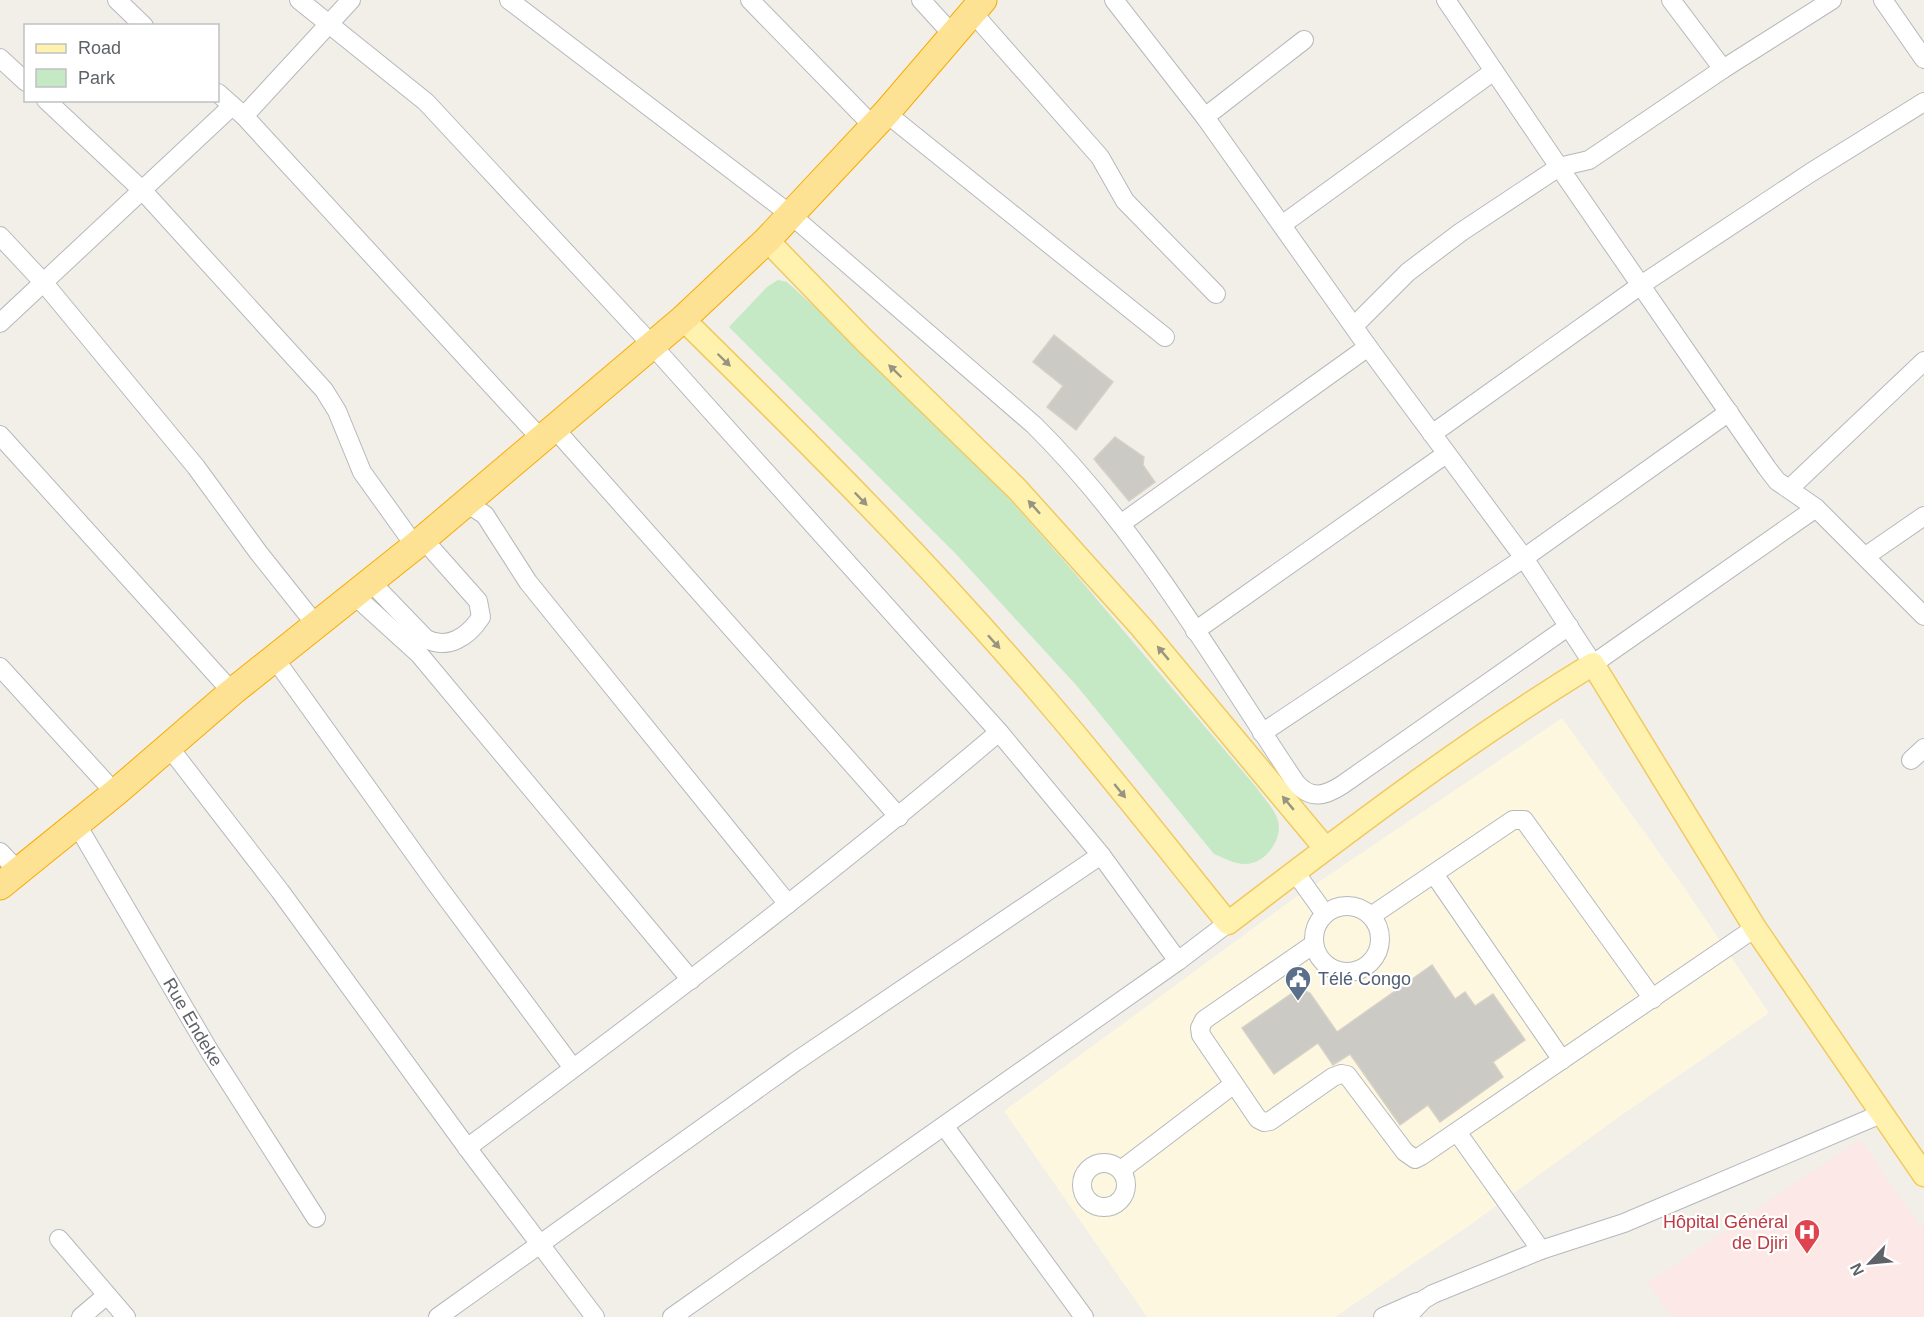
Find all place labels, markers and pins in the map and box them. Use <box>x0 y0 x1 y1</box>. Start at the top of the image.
public building icon: Télé Congo <box>1283 964 1313 1002</box>
place label: Télé Congo <box>1318 969 1411 989</box>
place label: Hôpital Général de Djiri <box>1663 1212 1788 1253</box>
hospital icon: Hôpital Général de Djiri <box>1792 1217 1822 1255</box>

